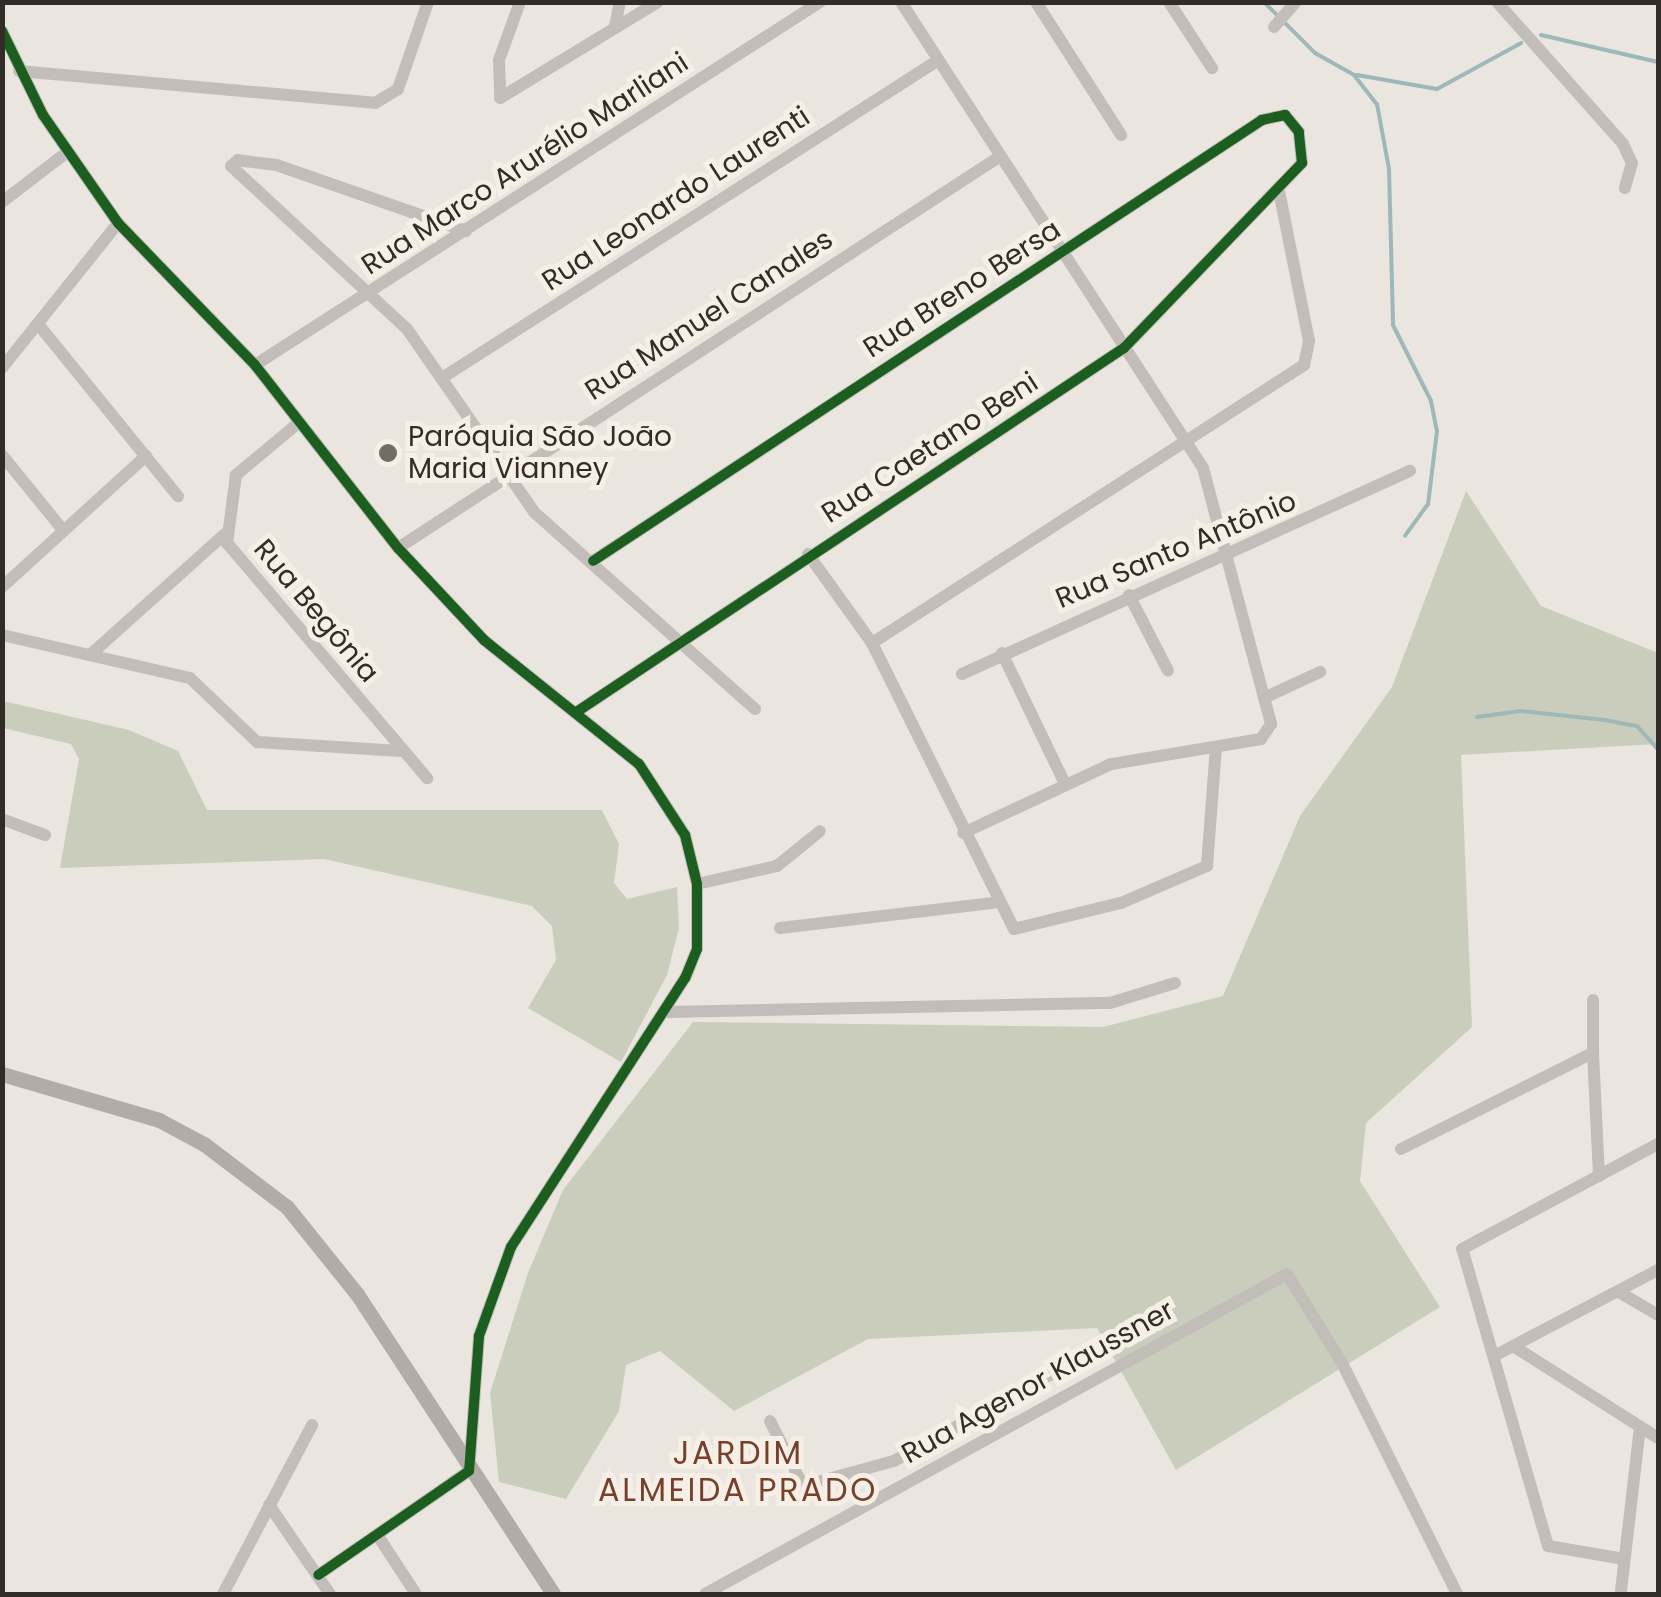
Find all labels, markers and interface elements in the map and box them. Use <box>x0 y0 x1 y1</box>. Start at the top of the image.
street label: Rua Marco Arurélio Marliani <box>355 46 695 282</box>
street label: Rua Leonardo Laurenti <box>536 100 816 298</box>
street label: Rua Breno Bersa <box>857 213 1067 365</box>
street label: Rua Manuel Canales <box>579 222 839 408</box>
street label: Rua Caetano Beni <box>816 366 1044 530</box>
place label: Paróquia São João Maria Vianney <box>408 420 672 486</box>
marker: Paróquia São João Maria Vianney <box>377 442 399 464</box>
street label: Rua Santo Antônio <box>1051 484 1301 616</box>
street label: Rua Begônia <box>246 533 386 689</box>
street label: Rua Agenor Klaussner <box>896 1293 1180 1471</box>
district label: JARDIM ALMEIDA PRADO <box>598 1435 878 1510</box>

